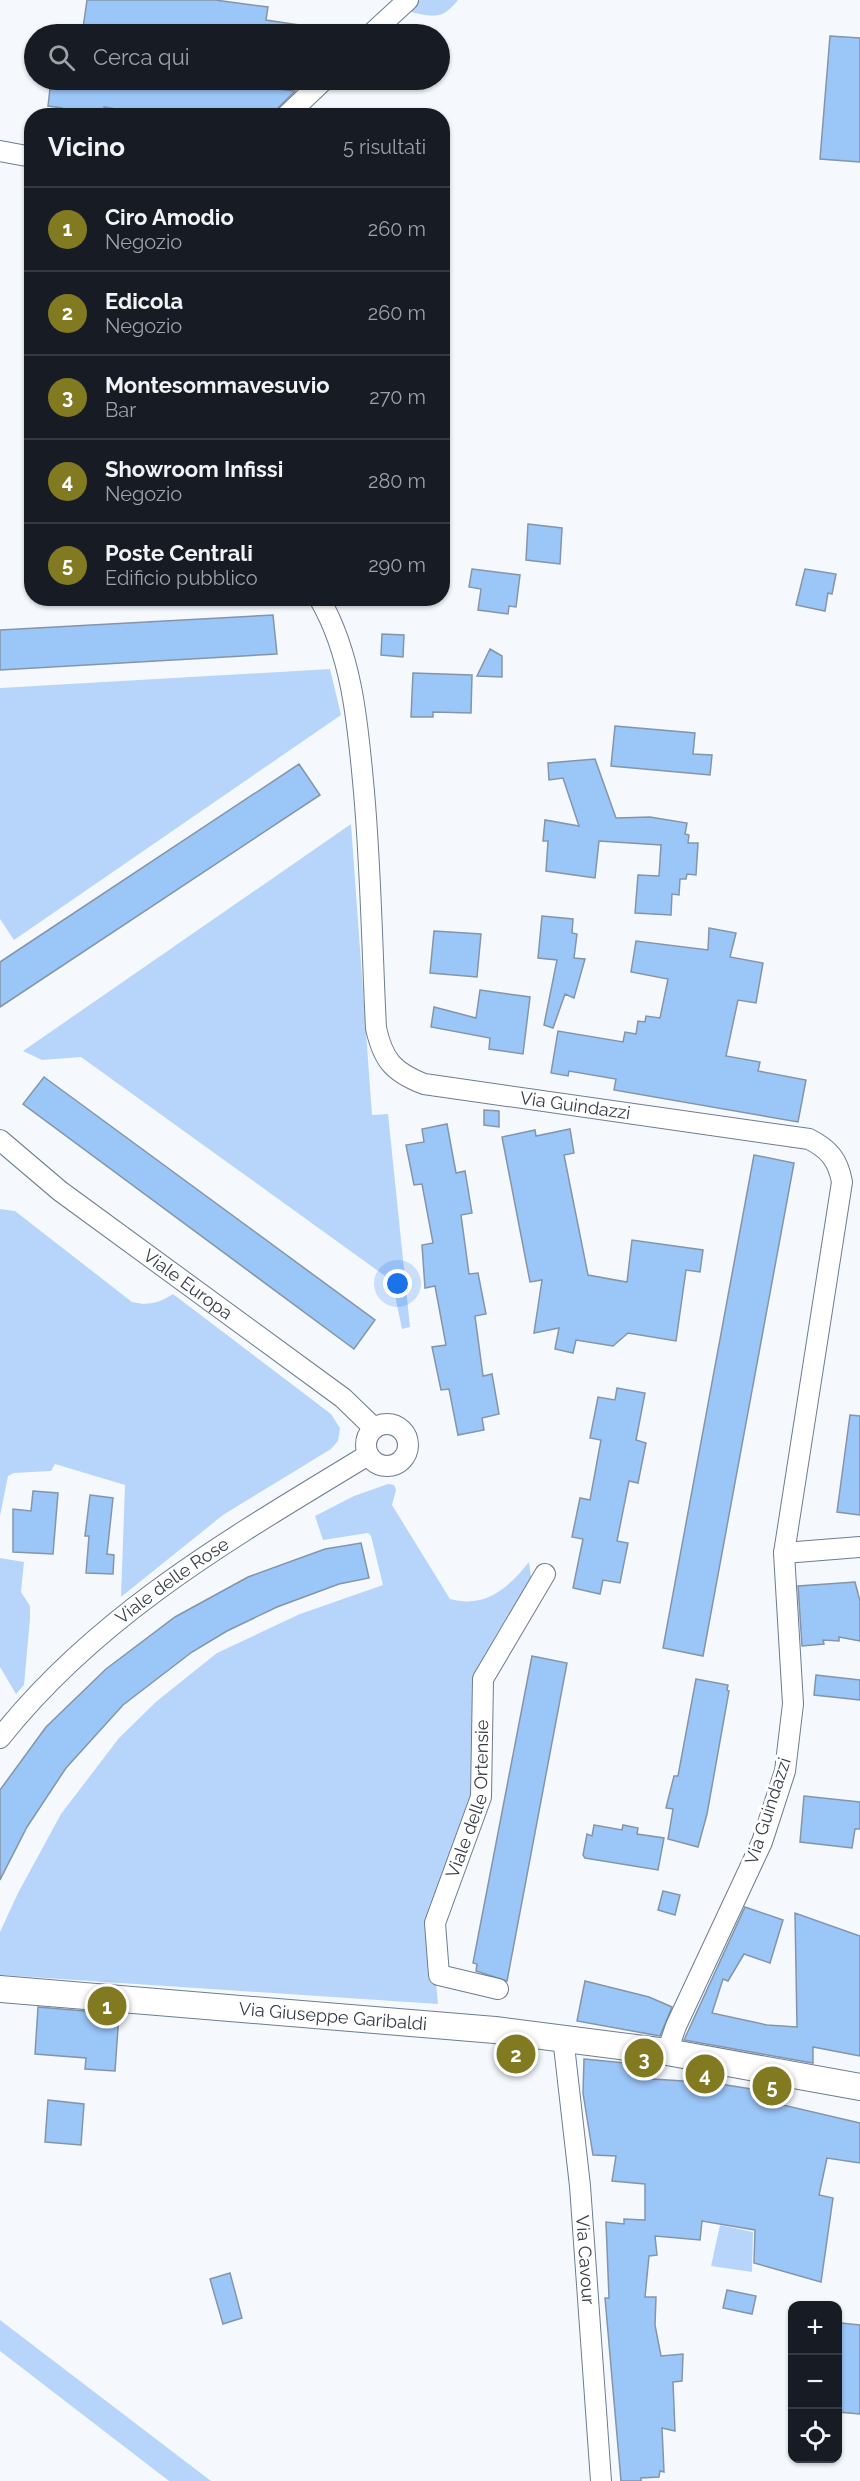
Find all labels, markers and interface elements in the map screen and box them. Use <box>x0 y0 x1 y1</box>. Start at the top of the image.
search box <box>24 24 450 90</box>
icon: search <box>45 41 78 74</box>
text: Cerca qui <box>93 44 190 70</box>
text: Vicino <box>48 132 125 162</box>
text: 5 risultati <box>343 135 426 159</box>
text: Ciro Amodio <box>105 204 234 230</box>
text: 1 <box>63 217 72 241</box>
text: 260 m <box>368 217 426 241</box>
text: Negozio <box>105 230 182 254</box>
text: Edicola <box>105 288 183 314</box>
text: 2 <box>62 301 73 325</box>
text: 260 m <box>368 301 426 325</box>
text: Negozio <box>105 314 182 338</box>
text: Montesommavesuvio <box>105 372 330 398</box>
text: 3 <box>62 385 73 409</box>
text: 270 m <box>369 385 426 409</box>
text: Bar <box>105 398 136 422</box>
text: Showroom Infissi <box>105 456 283 482</box>
text: 4 <box>62 469 73 493</box>
text: 280 m <box>368 469 426 493</box>
text: Negozio <box>105 482 182 506</box>
text: Poste Centrali <box>105 540 253 566</box>
text: 5 <box>62 553 73 577</box>
text: 290 m <box>368 553 426 577</box>
text: Edificio pubblico <box>105 566 258 590</box>
street label: Via Guindazzi <box>519 1087 632 1123</box>
street label: Viale Europa <box>139 1245 237 1324</box>
your location <box>383 1269 412 1298</box>
street label: Viale delle Rose <box>111 1533 233 1628</box>
street label: Viale delle Ortensie <box>441 1719 492 1881</box>
street label: Via Guindazzi <box>740 1755 795 1867</box>
pin: 1 <box>88 1984 126 2028</box>
street label: Via Giuseppe Garibaldi <box>238 1998 428 2034</box>
pin: 2 <box>496 2032 536 2076</box>
pin: 3 <box>624 2036 664 2080</box>
pin: 4 <box>686 2052 724 2096</box>
pin: 5 <box>752 2064 792 2108</box>
street label: Via Cavour <box>572 2214 599 2306</box>
map controls <box>788 2301 842 2463</box>
button: + <box>788 2301 842 2355</box>
button: − <box>788 2355 842 2409</box>
button: locate <box>788 2409 842 2463</box>

